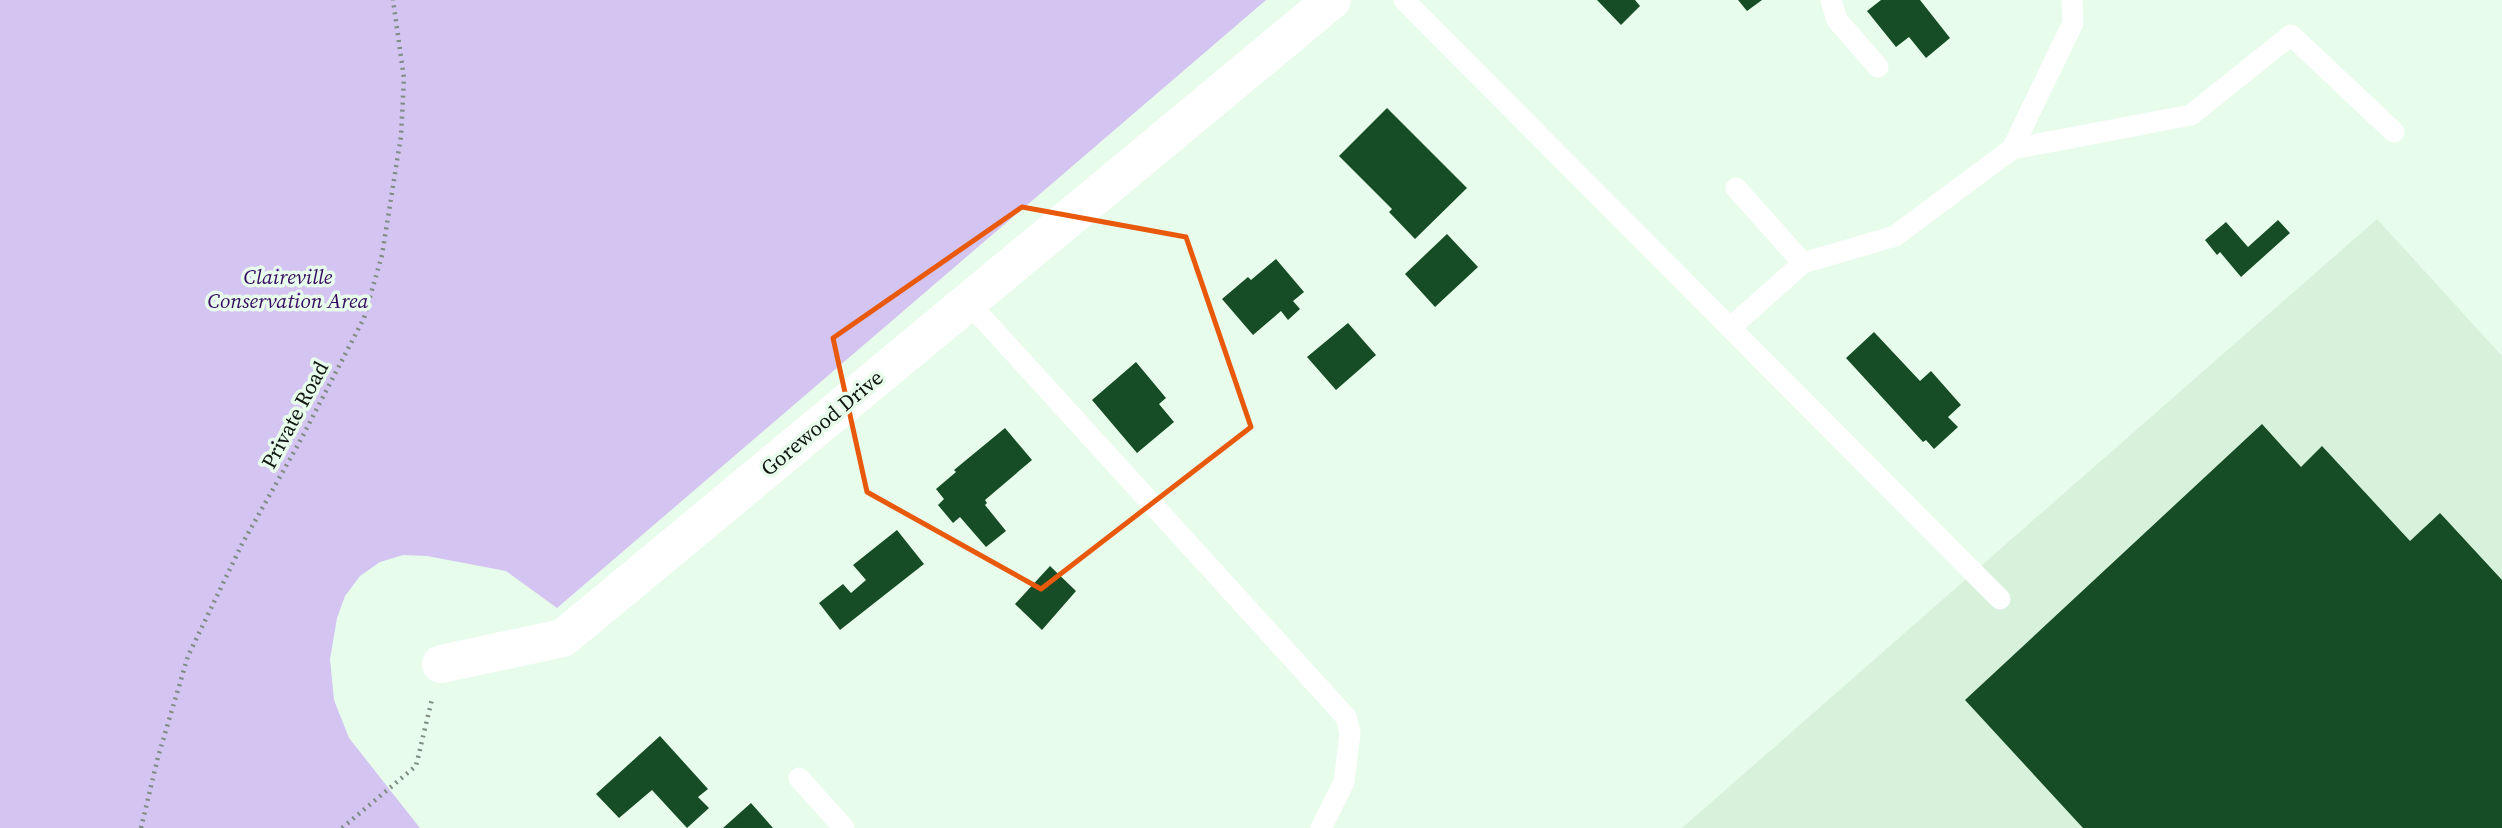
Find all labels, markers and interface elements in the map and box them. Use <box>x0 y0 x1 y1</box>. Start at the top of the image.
park label: Claireville Conservation Area <box>208 262 368 315</box>
street label: Private Road <box>254 356 335 474</box>
street label: Gorewood Drive <box>754 363 889 482</box>

